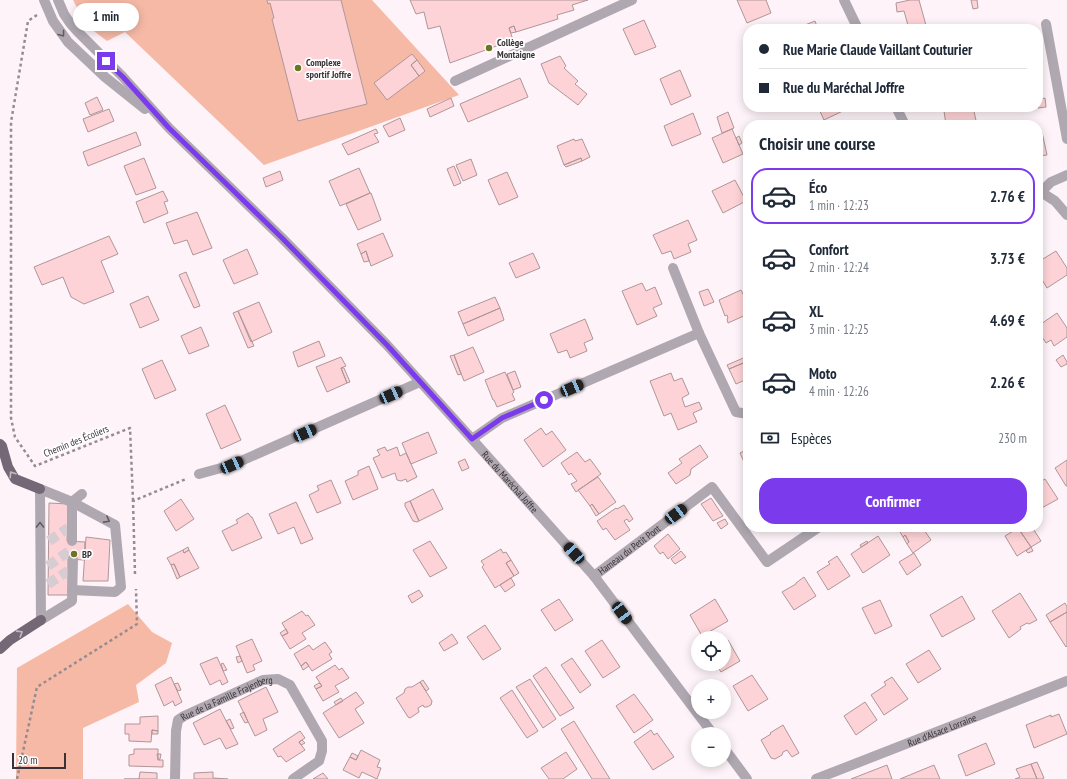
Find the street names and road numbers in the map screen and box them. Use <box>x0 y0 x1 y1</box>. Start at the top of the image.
street label: Chemin des Écoliers <box>42 422 111 460</box>
street label: Rue du Maréchal Joffre <box>479 448 541 515</box>
street label: Hameau du Petit Pont <box>595 522 663 577</box>
street label: Rue de la Famille Frajenberg <box>178 673 273 723</box>
street label: Rue d'Alsace Lorraine <box>905 711 978 749</box>

